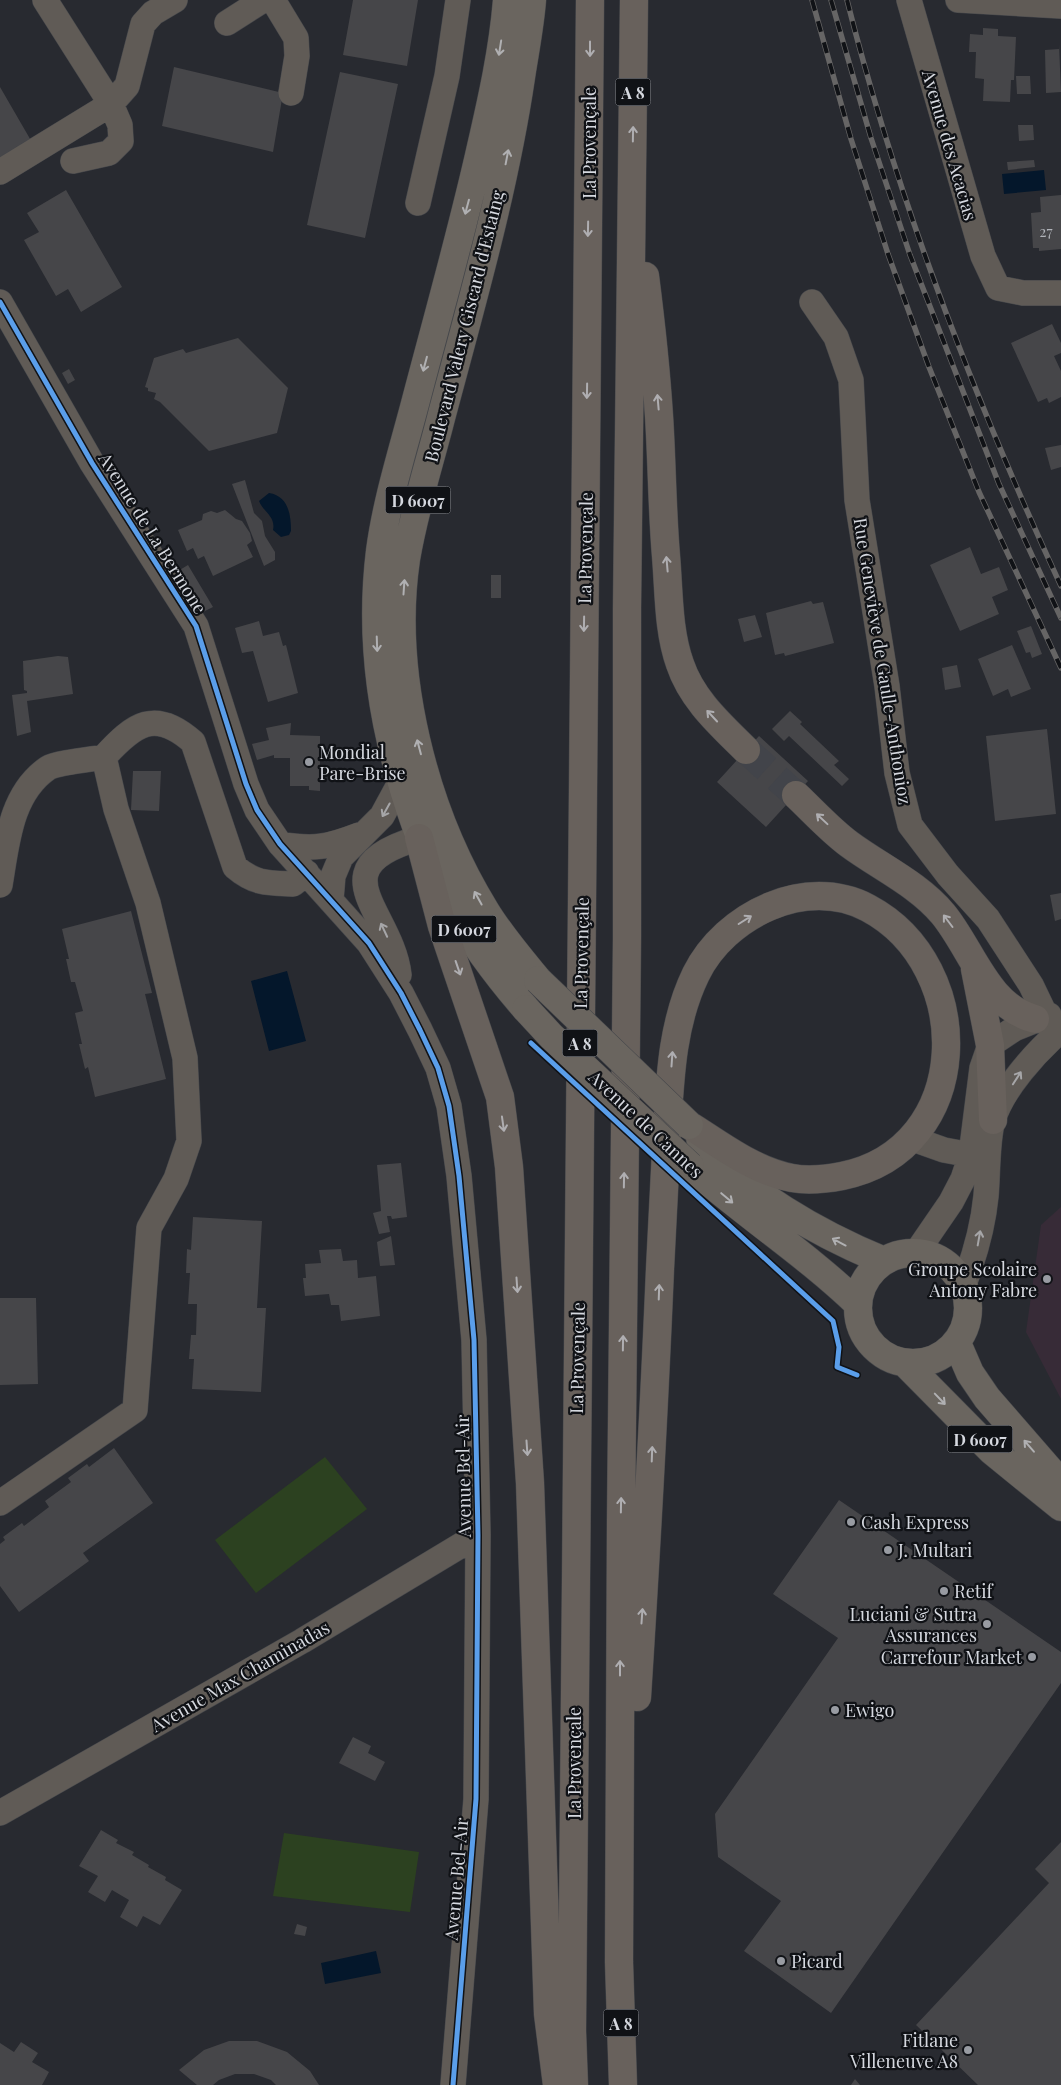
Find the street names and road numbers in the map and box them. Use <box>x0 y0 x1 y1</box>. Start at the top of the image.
street label: Avenue des Acacias <box>917 66 983 223</box>
road number: A 8 <box>616 78 650 105</box>
street label: La Provençale <box>577 87 601 199</box>
street label: Boulevard Valery Giscard d'Estaing <box>419 187 510 464</box>
street label: Avenue de La Bermone <box>93 447 212 618</box>
road number: D 6007 <box>386 486 450 514</box>
street label: La Provençale <box>572 492 598 604</box>
street label: Rue Geneviève de Gaulle-Anthonioz <box>848 516 918 806</box>
street label: La Provençale <box>568 897 594 1009</box>
road number: D 6007 <box>432 916 496 942</box>
road number: A 8 <box>562 1030 598 1056</box>
street label: Avenue de Cannes <box>583 1064 708 1183</box>
street label: La Provençale <box>564 1302 590 1414</box>
street label: Avenue Bel-Air <box>450 1414 476 1539</box>
road number: D 6007 <box>948 1426 1012 1452</box>
street label: Avenue Max Chaminadas <box>145 1615 334 1738</box>
street label: La Provençale <box>562 1707 586 1819</box>
street label: Avenue Bel-Air <box>439 1817 473 1942</box>
road number: A 8 <box>604 2010 638 2036</box>

